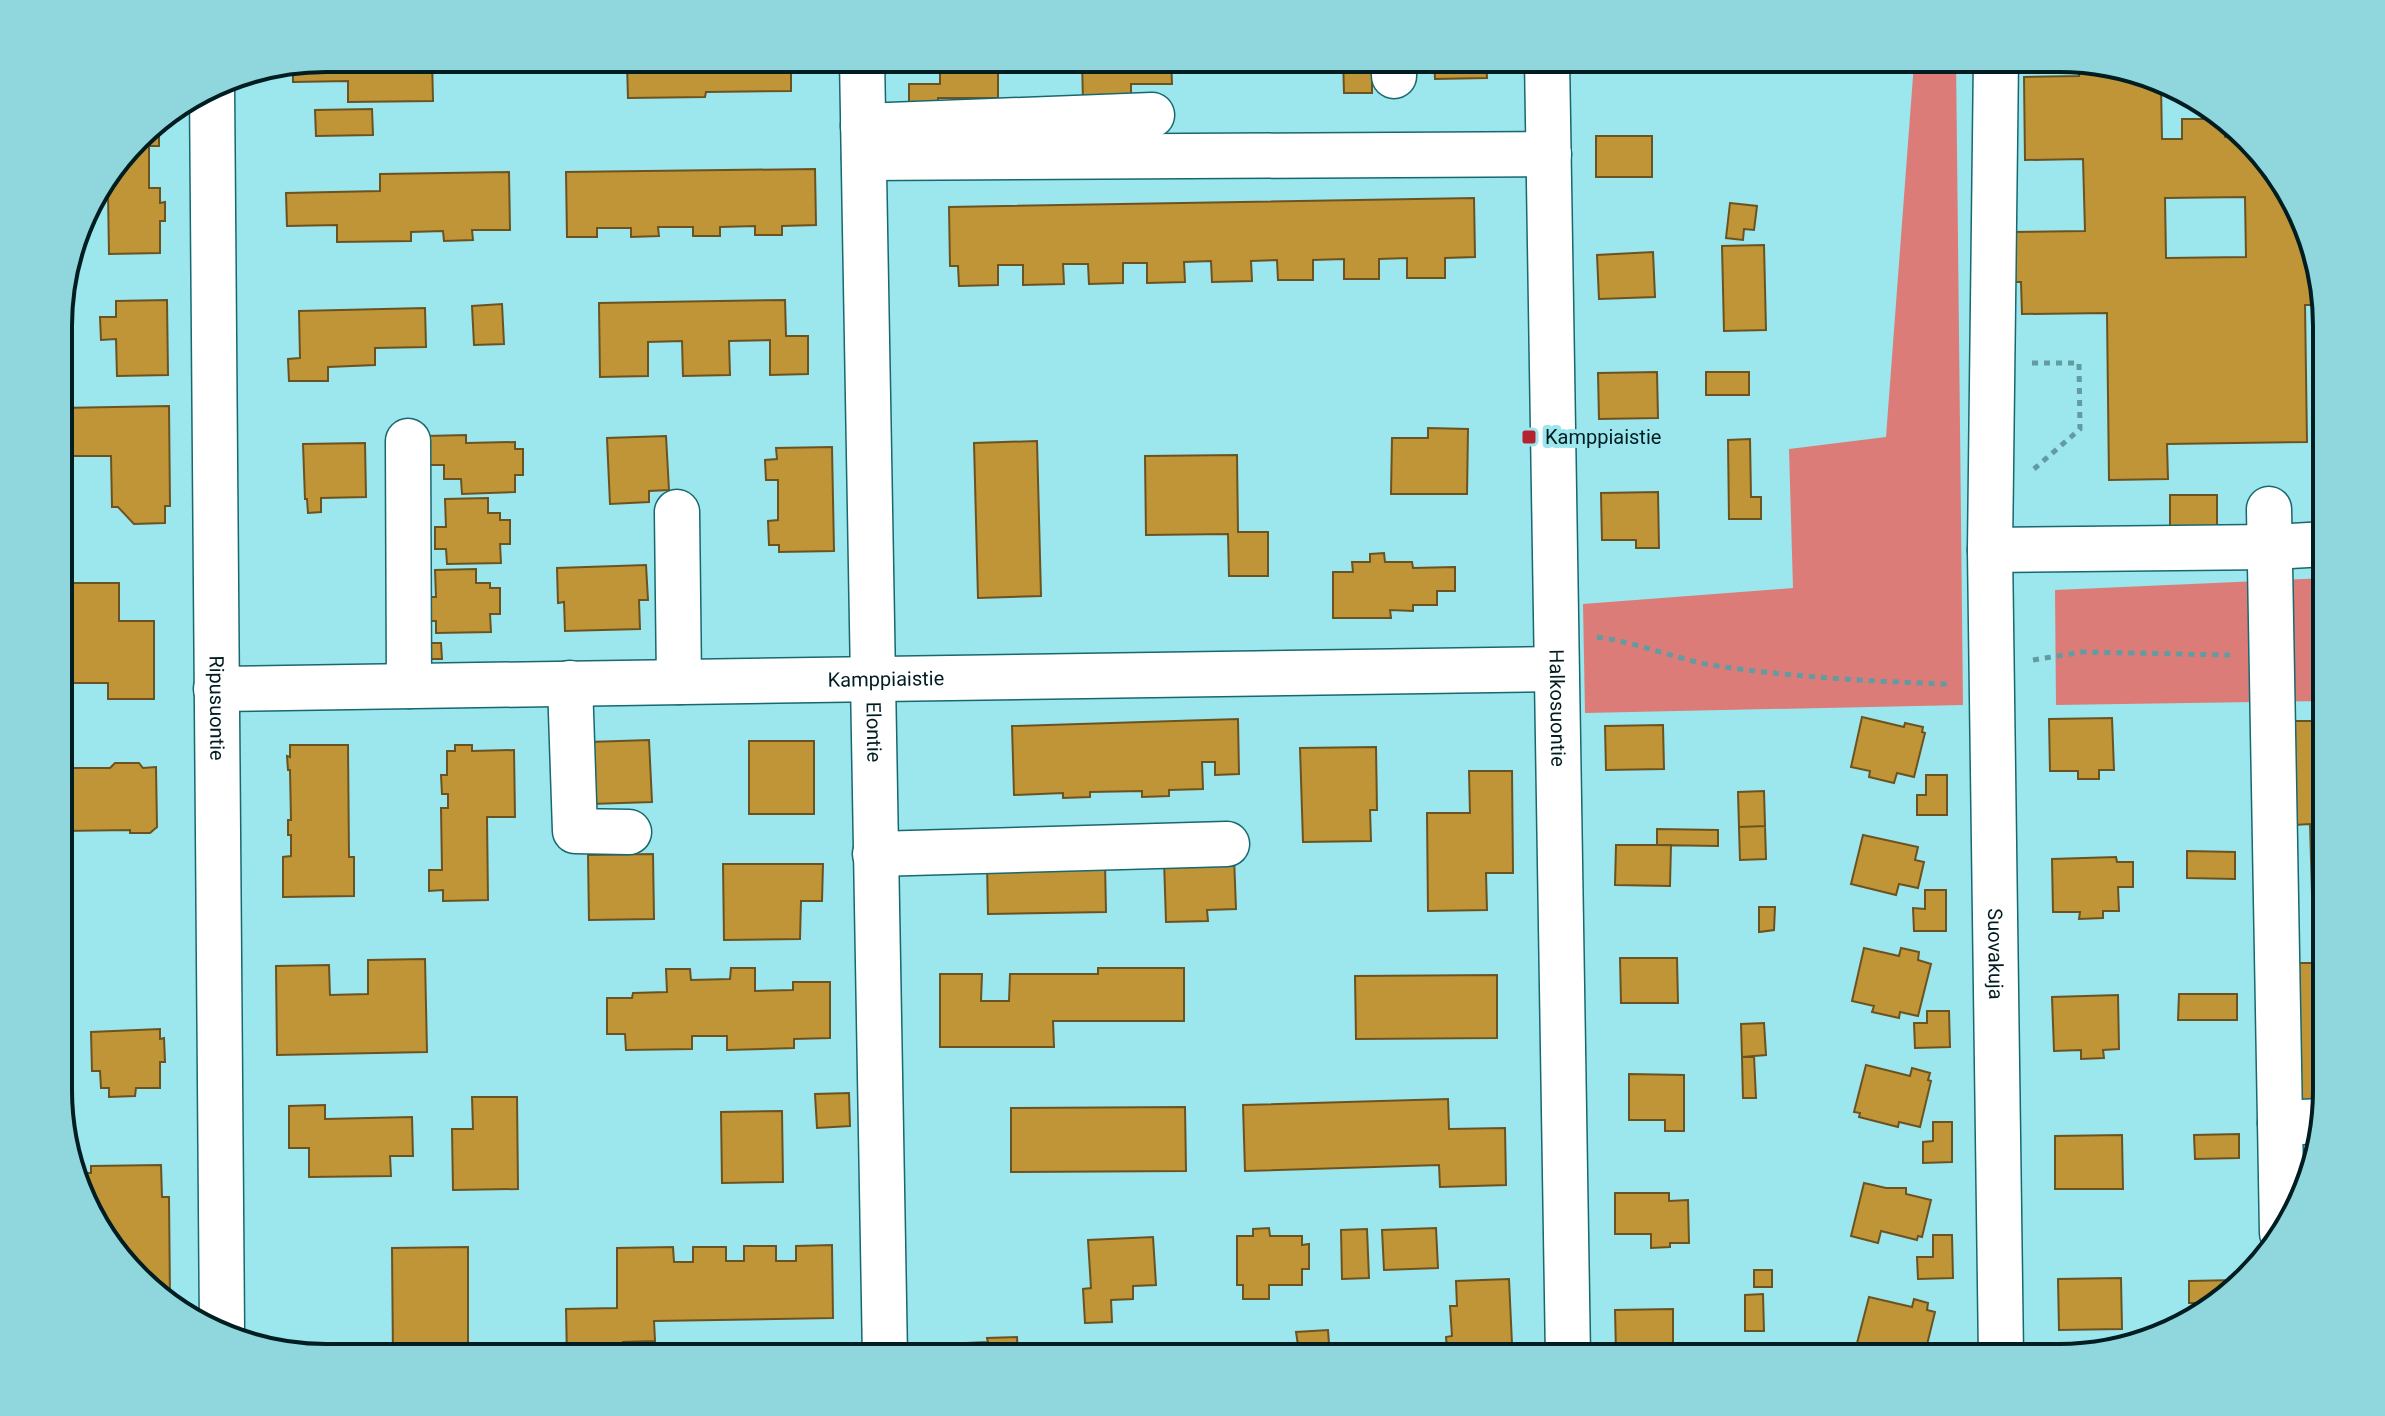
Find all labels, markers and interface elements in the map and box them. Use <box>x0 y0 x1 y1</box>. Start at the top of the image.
place label: Kamppiaistie <box>1545 425 1661 449</box>
marker: Kamppiaistie <box>1520 428 1538 446</box>
street label: Halkosuontie <box>1545 649 1570 767</box>
street label: Ripusuontie <box>205 655 229 761</box>
street label: Kamppiaistie <box>828 666 944 692</box>
street label: Elontie <box>861 701 886 762</box>
street label: Suovakuja <box>1983 908 2008 1000</box>

